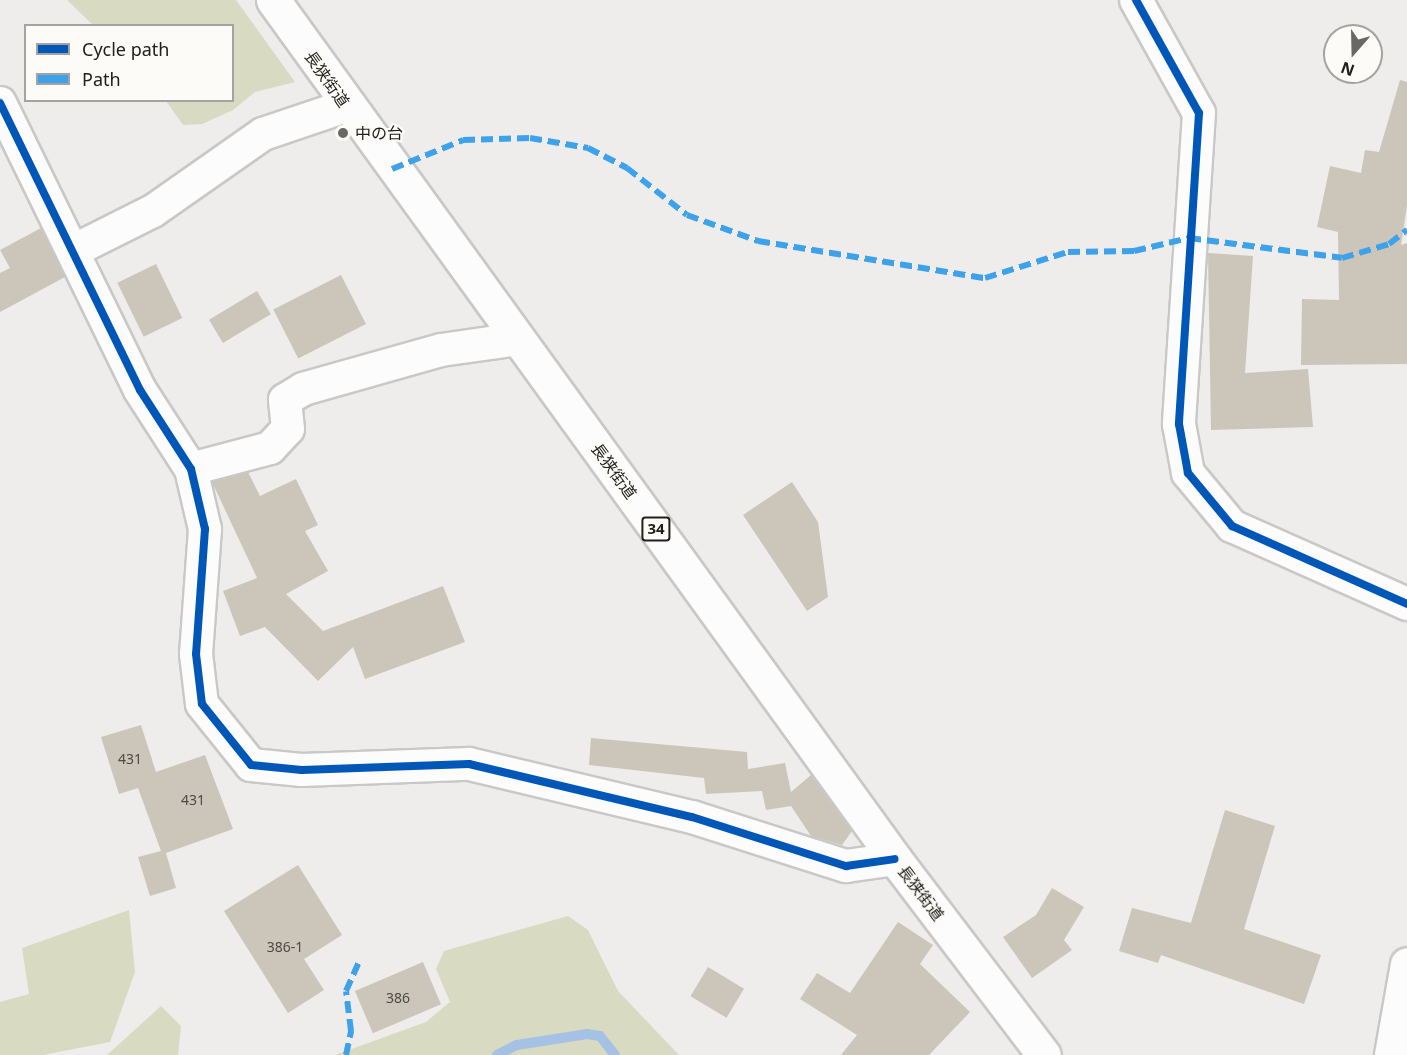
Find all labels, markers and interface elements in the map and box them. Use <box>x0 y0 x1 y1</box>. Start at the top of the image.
legend <box>24 24 234 102</box>
north arrow <box>1323 24 1383 84</box>
text: Cycle path <box>82 37 169 61</box>
street label: 長狭街道 <box>301 47 353 111</box>
text: N <box>1338 56 1357 82</box>
text: Path <box>82 67 121 91</box>
place label: 中の台 <box>355 123 403 143</box>
marker: 中の台 <box>336 126 350 140</box>
street label: 長狭街道 <box>587 439 641 503</box>
road number: 34 <box>641 517 671 541</box>
house number: 431 <box>118 751 142 767</box>
house number: 431 <box>181 792 205 808</box>
street label: 長狭街道 <box>894 862 948 924</box>
house number: 386-1 <box>267 939 303 955</box>
house number: 386 <box>386 990 410 1006</box>

